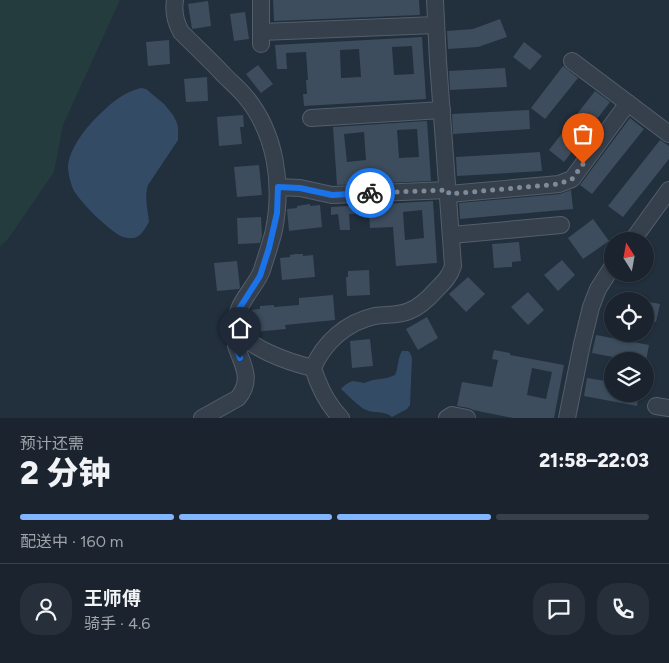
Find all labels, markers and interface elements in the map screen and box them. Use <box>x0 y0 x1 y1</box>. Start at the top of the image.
pin <box>562 113 604 164</box>
icon: bag <box>569 120 597 148</box>
courier <box>345 168 395 218</box>
icon: bike <box>356 179 384 207</box>
north arrow <box>604 232 654 282</box>
map controls <box>604 232 654 402</box>
button: locate <box>604 292 654 342</box>
pin <box>219 307 261 358</box>
icon: home <box>226 314 254 342</box>
button: layers <box>604 352 654 402</box>
text: 预计还需 <box>20 434 84 453</box>
text: 21:58–22:03 <box>539 449 649 472</box>
text: 2 分钟 <box>20 454 110 492</box>
text: 配送中 · 160 m <box>20 532 123 551</box>
button: person <box>20 583 72 635</box>
button: chat <box>533 583 585 635</box>
button: phone <box>597 583 649 635</box>
text: 王师傅 <box>84 587 141 610</box>
text: 骑手 · 4.6 <box>84 614 150 633</box>

